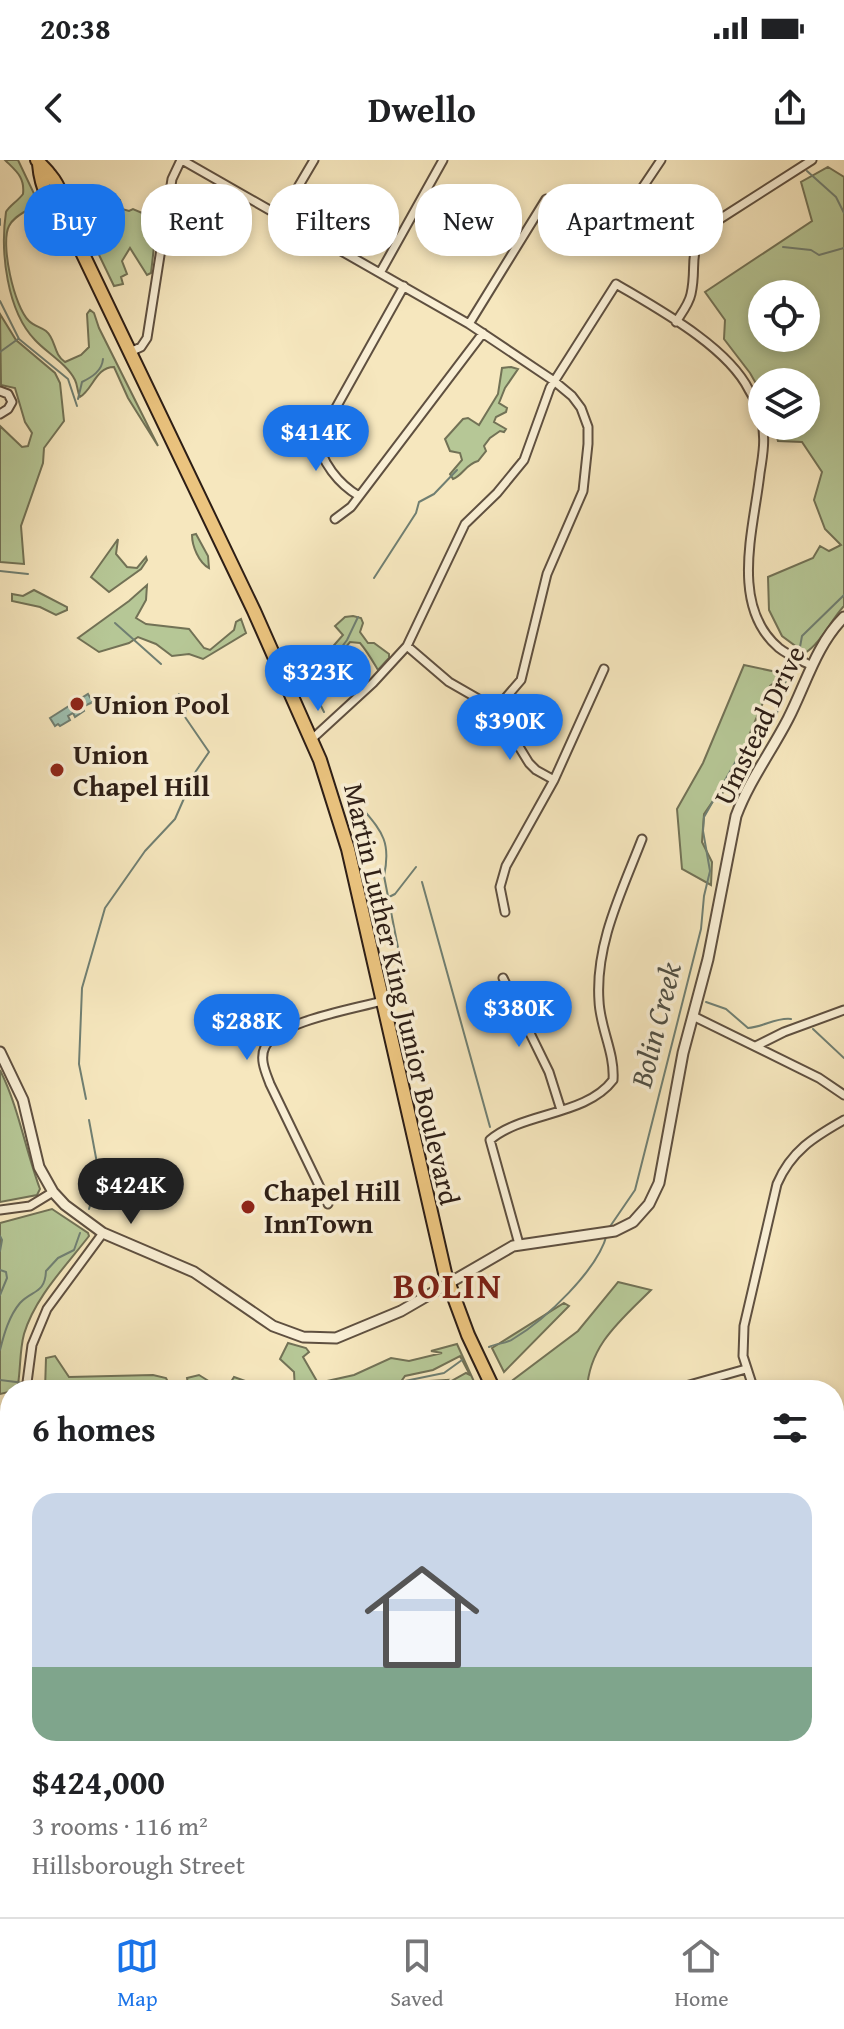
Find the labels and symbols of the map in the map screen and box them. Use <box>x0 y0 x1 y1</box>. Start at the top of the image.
pin: $414K <box>260 405 372 473</box>
street label: Umstead Drive <box>702 638 815 811</box>
pin: $323K <box>262 645 374 713</box>
place label: Union Pool <box>93 683 230 724</box>
pin: $390K <box>454 694 566 762</box>
marker: Union Pool <box>68 695 86 713</box>
place label: Union Chapel Hill <box>73 733 210 806</box>
marker: Union Chapel Hill <box>48 761 66 779</box>
street label: Martin Luther King Junior Boulevard <box>334 779 471 1209</box>
water label: Bolin Creek <box>618 957 692 1093</box>
pin: $380K <box>463 981 575 1049</box>
pin: $288K <box>191 994 303 1062</box>
pin: $424K <box>75 1158 187 1226</box>
place label: Chapel Hill InnTown <box>264 1170 401 1243</box>
marker: Chapel Hill InnTown <box>239 1198 257 1216</box>
district label: BOLIN <box>393 1258 503 1311</box>

